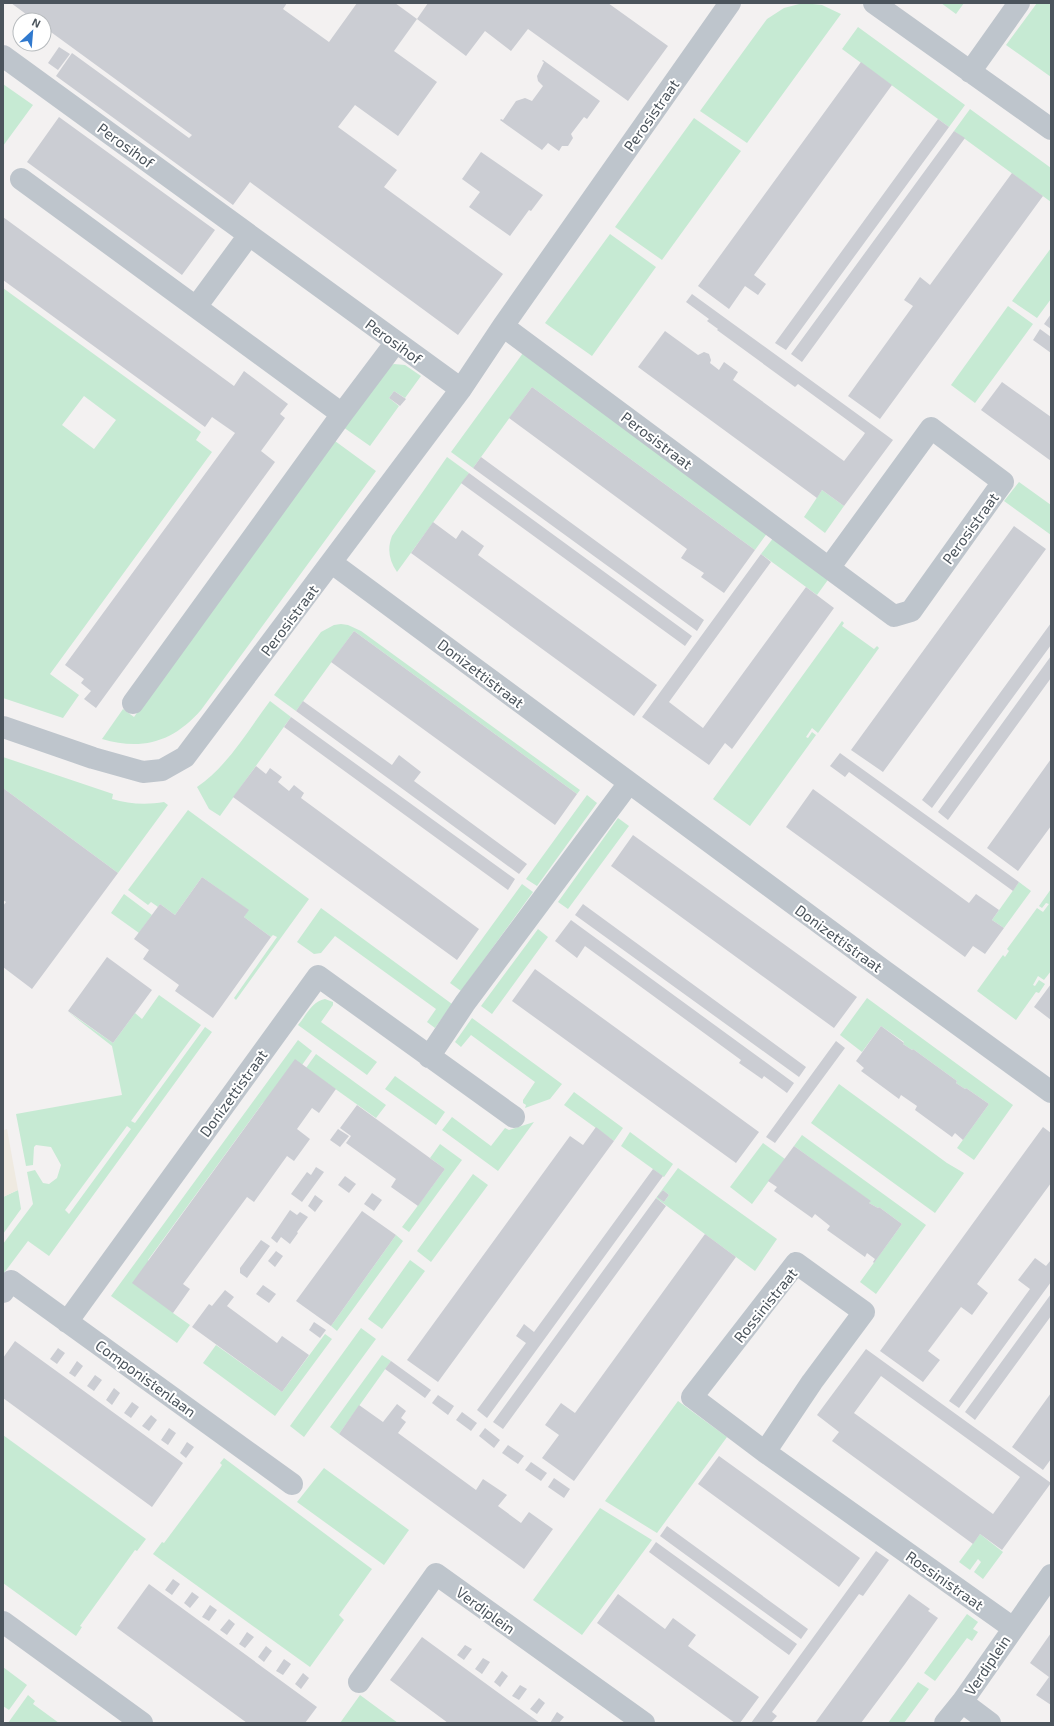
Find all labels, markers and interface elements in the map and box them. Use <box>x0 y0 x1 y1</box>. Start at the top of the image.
north arrow <box>12 12 52 52</box>
text: N <box>30 15 43 30</box>
street label: Perosistraat <box>620 75 683 155</box>
street label: Perosihof <box>94 118 158 172</box>
street label: Perosihof <box>362 314 426 368</box>
street label: Perosistraat <box>618 408 696 473</box>
street label: Perosistraat <box>938 488 1002 567</box>
street label: Perosistraat <box>257 581 322 659</box>
street label: Donizettistraat <box>434 635 528 711</box>
street label: Donizettistraat <box>792 900 886 976</box>
street label: Donizettistraat <box>195 1046 271 1140</box>
street label: Rossinistraat <box>729 1264 801 1346</box>
street label: Componistenlaan <box>92 1336 200 1420</box>
street label: Rossinistraat <box>903 1547 988 1614</box>
street label: Verdiplein <box>453 1583 519 1637</box>
street label: Verdiplein <box>960 1632 1014 1698</box>

